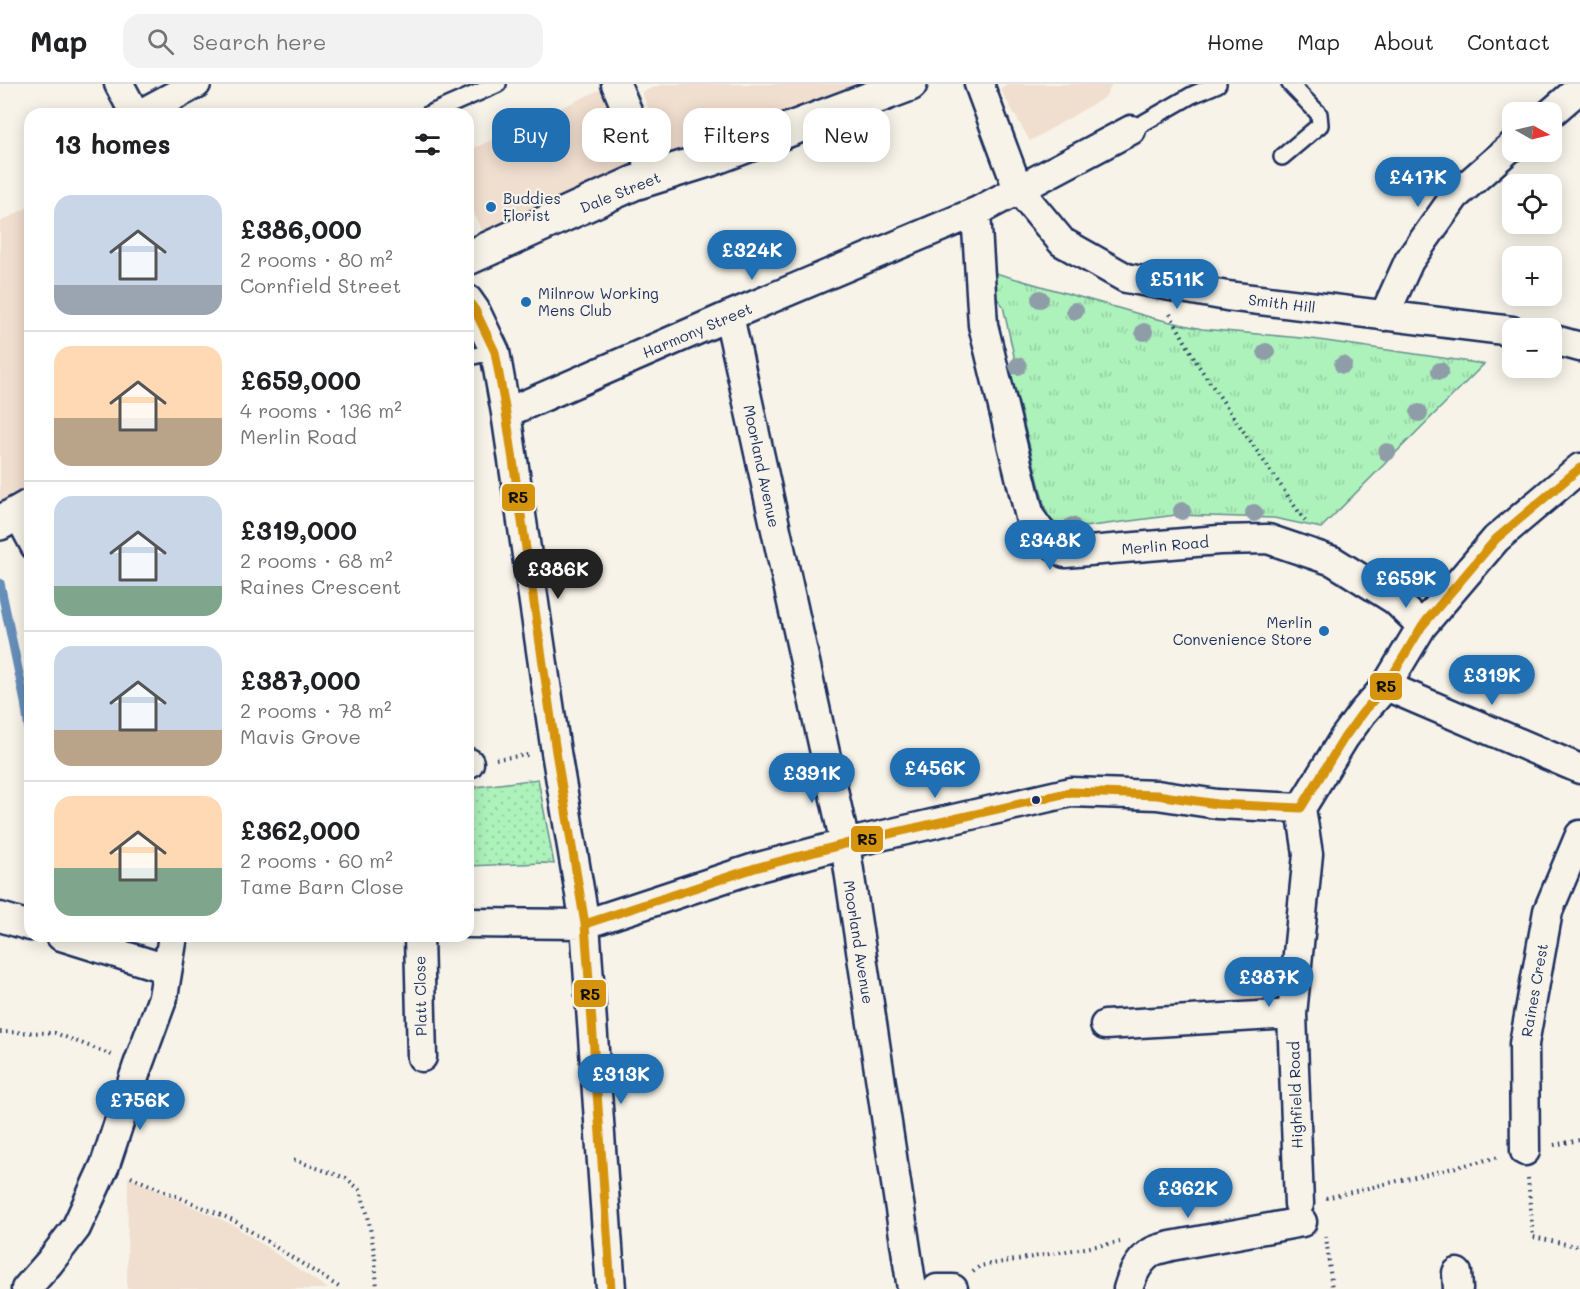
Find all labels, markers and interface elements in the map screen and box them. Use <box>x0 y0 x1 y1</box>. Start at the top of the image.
search box <box>123 14 543 68</box>
text: Map <box>30 23 87 59</box>
icon: search <box>144 25 177 58</box>
text: Search here <box>192 27 326 56</box>
text: Home <box>1207 28 1264 55</box>
text: Map <box>1297 28 1340 55</box>
text: About <box>1373 28 1434 55</box>
text: Contact <box>1467 28 1550 55</box>
north arrow <box>1502 102 1562 162</box>
map controls <box>1502 102 1562 378</box>
chip: Buy <box>492 108 570 162</box>
chip: Rent <box>582 108 671 162</box>
chip: Filters <box>683 108 791 162</box>
chip: New <box>803 108 890 162</box>
text: 13 homes <box>54 127 171 161</box>
icon: filters <box>411 128 444 161</box>
pin: £417K <box>1376 157 1460 208</box>
text: £417K <box>1389 163 1447 189</box>
street label: Dale Street <box>577 167 663 217</box>
button: locate <box>1502 174 1562 234</box>
place label: Buddies Florist <box>503 188 561 225</box>
marker: Buddies Florist <box>484 200 498 214</box>
text: £386,000 <box>240 212 362 246</box>
icon: home <box>102 219 174 291</box>
pin: £324K <box>710 230 794 281</box>
text: £324K <box>721 236 783 262</box>
text: 2 rooms · 80 m² <box>240 246 393 272</box>
button: + <box>1502 246 1562 306</box>
pin: £511K <box>1135 259 1219 310</box>
text: £511K <box>1150 265 1205 291</box>
text: Cornfield Street <box>240 272 401 298</box>
place label: Milnrow Working Mens Club <box>538 283 659 320</box>
street label: Smith Hill <box>1247 289 1317 317</box>
marker: Milnrow Working Mens Club <box>519 295 533 309</box>
street label: Harmony Street <box>639 298 755 362</box>
button: − <box>1502 318 1562 378</box>
text: £659,000 <box>240 363 361 397</box>
icon: home <box>102 370 174 442</box>
text: 4 rooms · 136 m² <box>240 397 402 423</box>
street label: Moorland Avenue <box>739 403 785 529</box>
text: Merlin Road <box>240 423 357 449</box>
line badge: R5 <box>501 483 536 512</box>
text: R5 <box>508 486 528 507</box>
text: £319,000 <box>240 513 357 547</box>
icon: home <box>102 520 174 592</box>
pin: £348K <box>1008 520 1092 571</box>
text: £348K <box>1019 526 1081 552</box>
street label: Merlin Road <box>1120 531 1210 559</box>
text: 2 rooms · 68 m² <box>240 547 393 573</box>
pin: £386K <box>516 549 600 600</box>
text: £386K <box>527 555 589 581</box>
pin: £659K <box>1364 558 1448 609</box>
text: £659K <box>1375 564 1437 590</box>
text: Raines Crescent <box>240 573 401 599</box>
place label: Merlin Convenience Store <box>1173 612 1312 649</box>
marker: Merlin Convenience Store <box>1317 624 1331 638</box>
pin: £319K <box>1450 655 1534 706</box>
text: £319K <box>1463 661 1521 687</box>
text: £387,000 <box>240 663 361 697</box>
icon: home <box>102 670 174 742</box>
line badge: R5 <box>1369 672 1403 701</box>
text: R5 <box>1376 675 1396 696</box>
text: 2 rooms · 78 m² <box>240 697 392 723</box>
text: Mavis Grove <box>240 723 361 749</box>
pin: £456K <box>893 748 977 799</box>
pin: £391K <box>770 753 854 804</box>
text: £456K <box>904 754 966 780</box>
text: £391K <box>783 759 841 785</box>
unlabelled marker <box>1030 794 1042 806</box>
text: £362,000 <box>240 813 360 847</box>
icon: home <box>102 820 174 892</box>
line badge: R5 <box>850 825 884 853</box>
text: R5 <box>857 828 877 849</box>
text: 2 rooms · 60 m² <box>240 847 393 873</box>
text: Tame Barn Close <box>240 873 404 899</box>
street label: Moorland Avenue <box>839 879 879 1005</box>
street label: Raines Crest <box>1516 942 1552 1038</box>
street label: Platt Close <box>409 956 431 1036</box>
pin: £387K <box>1227 957 1311 1008</box>
text: £387K <box>1238 963 1300 989</box>
line badge: R5 <box>573 979 607 1008</box>
text: R5 <box>580 983 600 1004</box>
street label: Highfield Road <box>1283 1041 1307 1149</box>
pin: £313K <box>579 1054 663 1105</box>
text: £313K <box>592 1060 650 1086</box>
pin: £756K <box>98 1080 182 1131</box>
text: £756K <box>110 1086 170 1112</box>
pin: £362K <box>1146 1168 1230 1219</box>
text: £362K <box>1158 1174 1218 1200</box>

